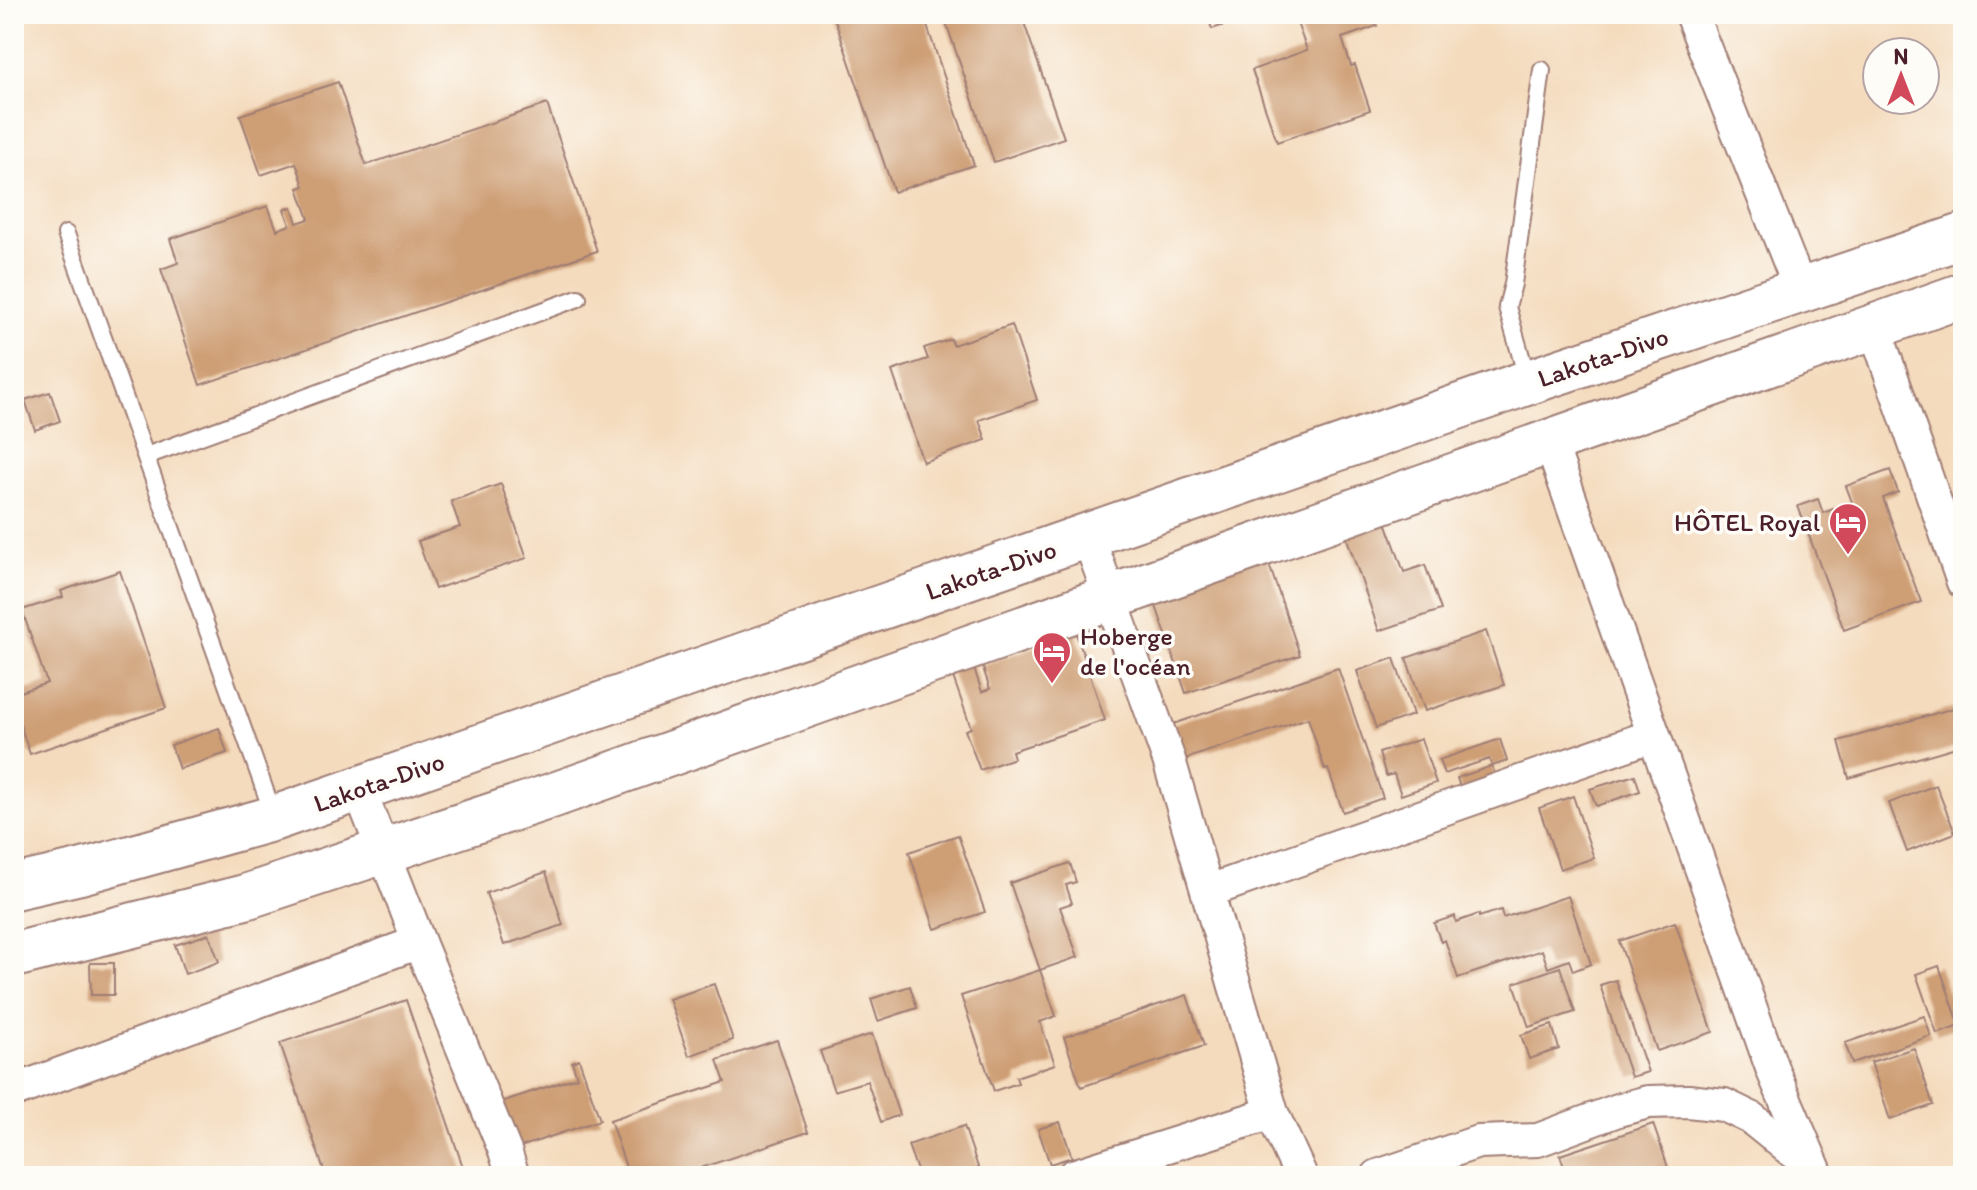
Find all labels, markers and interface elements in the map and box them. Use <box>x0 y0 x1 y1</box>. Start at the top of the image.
north arrow <box>1861 36 1941 116</box>
text: N <box>1894 43 1908 70</box>
street label: Lakota-Divo <box>1533 320 1673 394</box>
hotel icon: HÔTEL Royal <box>1827 501 1869 556</box>
place label: HÔTEL Royal <box>1674 506 1820 538</box>
street label: Lakota-Divo <box>921 533 1061 607</box>
place label: Hoberge de l'océan <box>1080 620 1191 682</box>
hotel icon: Hoberge de l'océan <box>1031 630 1073 685</box>
street label: Lakota-Divo <box>309 745 449 819</box>

